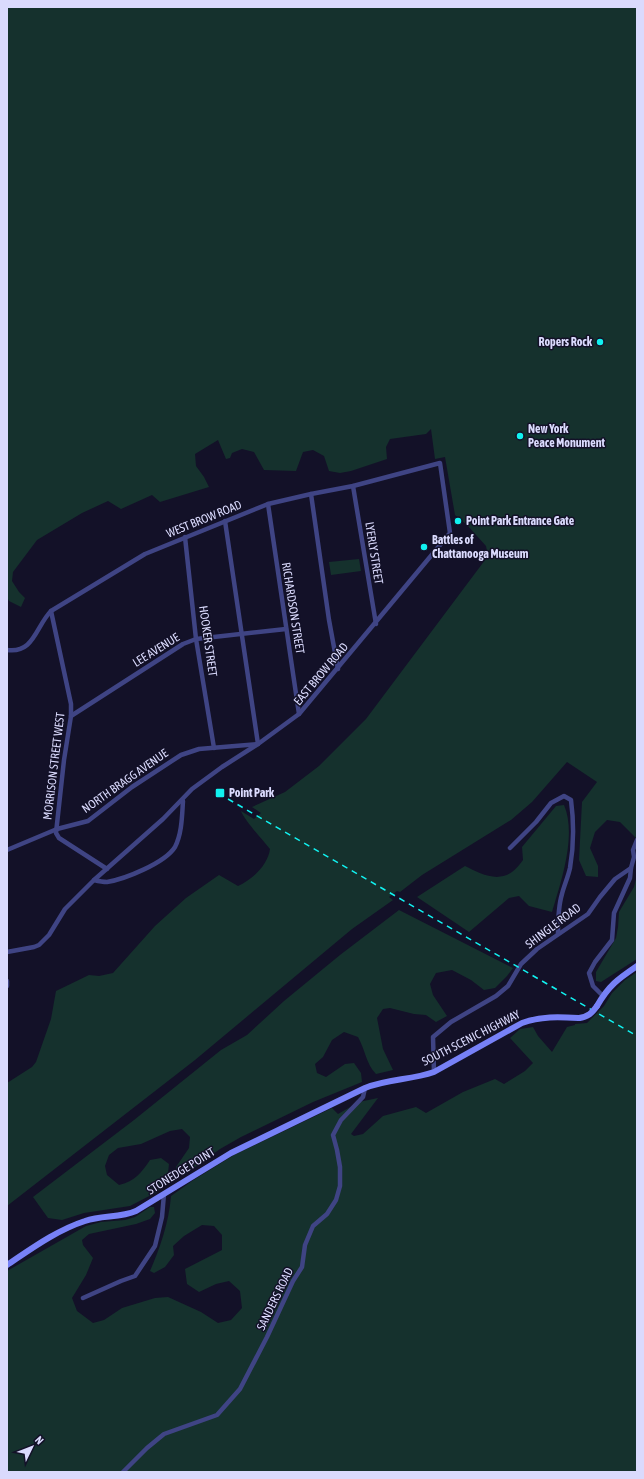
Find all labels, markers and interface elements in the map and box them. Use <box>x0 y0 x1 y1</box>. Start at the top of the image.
place label: Ropers Rock <box>538 335 593 349</box>
marker: Ropers Rock <box>595 337 605 347</box>
place label: New York Peace Monument <box>528 422 606 450</box>
marker: New York Peace Monument <box>515 431 525 441</box>
street label: WEST BROW ROAD <box>164 497 244 540</box>
place label: Point Park Entrance Gate <box>466 514 575 528</box>
marker: Point Park Entrance Gate <box>453 516 463 526</box>
street label: LYERLY STREET <box>362 521 386 586</box>
place label: Battles of Chattanooga Museum <box>432 533 529 561</box>
marker: Battles of Chattanooga Museum <box>419 542 429 552</box>
street label: RICHARDSON STREET <box>279 561 307 656</box>
street label: HOOKER STREET <box>196 605 220 678</box>
street label: LEE AVENUE <box>130 630 182 670</box>
street label: EAST BROW ROAD <box>291 640 351 708</box>
street label: MORRISON STREET WEST <box>40 711 68 821</box>
street label: NORTH BRAGG AVENUE <box>79 746 171 816</box>
place label: Point Park <box>229 786 275 800</box>
marker: Point Park <box>214 787 226 799</box>
street label: SHINGLE ROAD <box>523 901 584 951</box>
street label: SOUTH SCENIC HIGHWAY <box>420 1007 523 1069</box>
street label: STONEDGE POINT <box>144 1144 218 1197</box>
street label: SANDERS ROAD <box>254 1265 296 1333</box>
north arrow <box>12 1427 52 1467</box>
text: N <box>33 1434 46 1447</box>

